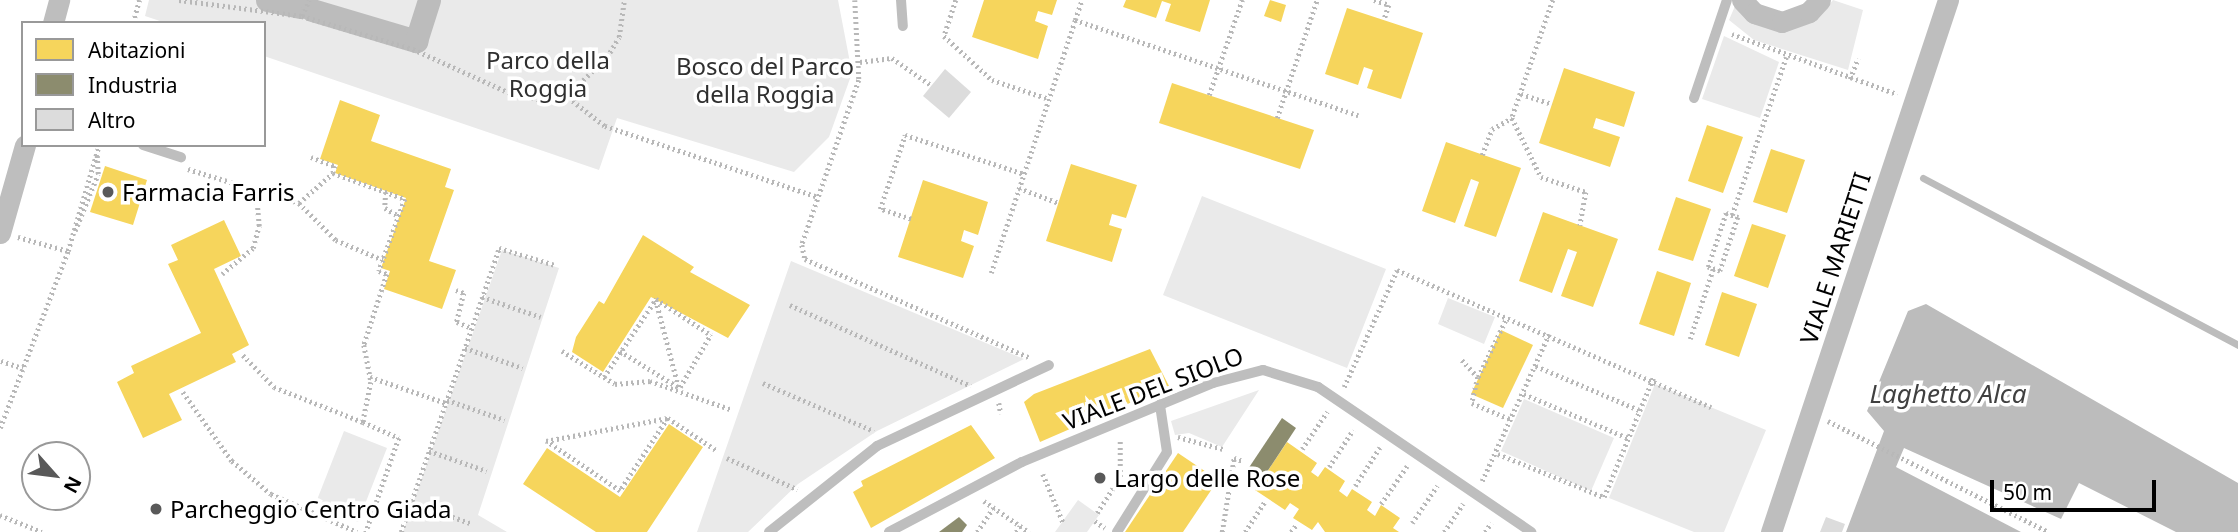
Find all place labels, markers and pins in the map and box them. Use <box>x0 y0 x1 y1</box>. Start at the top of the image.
place label: Farmacia Farris <box>122 178 295 206</box>
marker: Farmacia Farris <box>100 184 116 200</box>
place label: Largo delle Rose <box>1114 464 1300 492</box>
marker: Largo delle Rose <box>1092 470 1108 486</box>
place label: Parcheggio Centro Giada <box>170 495 452 523</box>
marker: Parcheggio Centro Giada <box>148 501 164 517</box>

